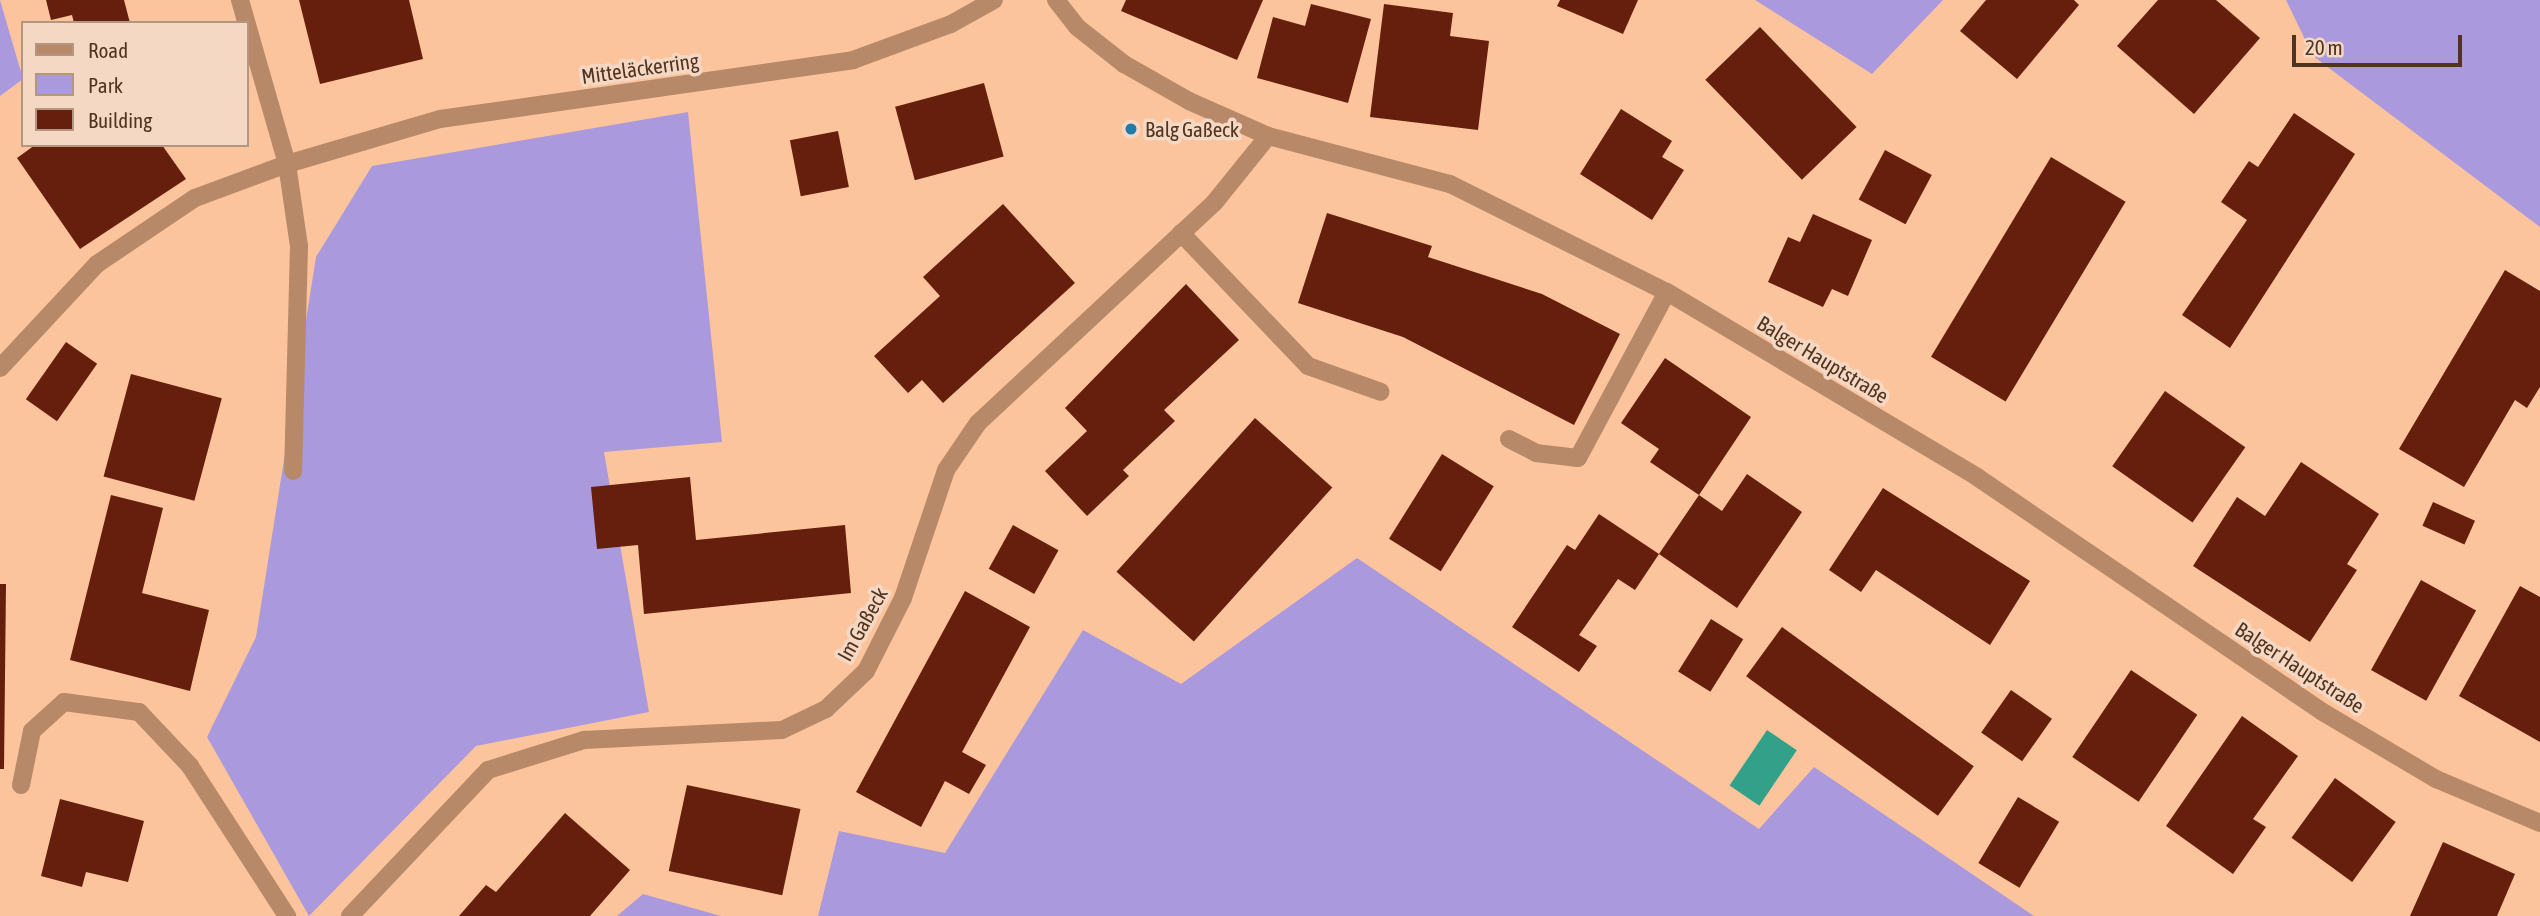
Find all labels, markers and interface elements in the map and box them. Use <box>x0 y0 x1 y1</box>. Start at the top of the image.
legend <box>21 21 248 147</box>
scale bar <box>2295 21 2465 65</box>
text: 20 m <box>2305 35 2343 59</box>
text: Road <box>88 38 128 62</box>
street label: Mitteläckerring <box>580 47 700 89</box>
text: Park <box>88 73 123 97</box>
text: Building <box>88 108 152 132</box>
place label: Balg Gaßeck <box>1145 116 1239 142</box>
marker: Balg Gaßeck <box>1123 121 1139 137</box>
street label: Balger Hauptstraße <box>1753 310 1893 408</box>
street label: Im Gaßeck <box>831 583 893 665</box>
street label: Balger Hauptstraße <box>2231 616 2369 718</box>

